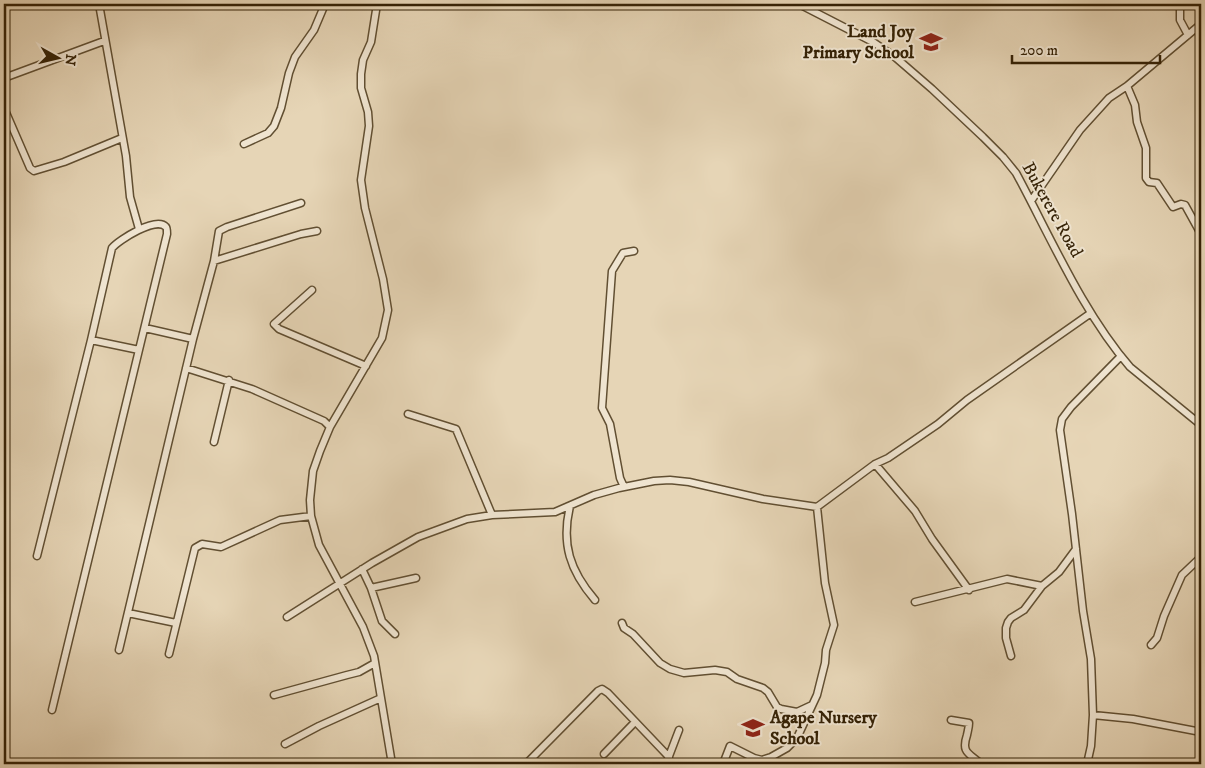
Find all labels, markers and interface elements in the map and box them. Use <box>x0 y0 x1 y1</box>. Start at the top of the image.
place label: Land Joy Primary School <box>803 21 915 64</box>
school or university icon: Land Joy Primary School <box>918 29 944 55</box>
north arrow <box>32 32 82 82</box>
scale bar <box>1012 32 1160 64</box>
text: 200 m <box>1020 41 1058 60</box>
text: N <box>60 53 80 67</box>
street label: Bukerere Road <box>1017 158 1087 262</box>
place label: Agape Nursery School <box>769 707 877 750</box>
school or university icon: Agape Nursery School <box>740 715 766 741</box>

